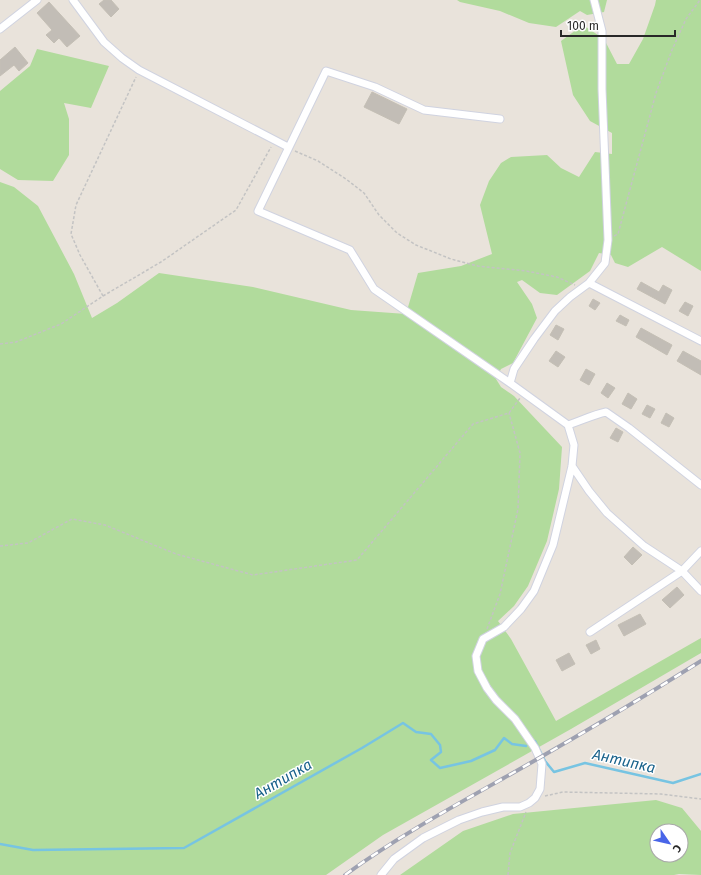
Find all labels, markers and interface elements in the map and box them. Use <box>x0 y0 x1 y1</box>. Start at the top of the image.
scale bar <box>561 12 675 38</box>
text: 100 m <box>567 19 599 33</box>
water label: Антипка <box>590 745 657 777</box>
water label: Антипка <box>250 755 315 803</box>
north arrow <box>649 823 689 863</box>
text: С <box>669 842 684 855</box>

